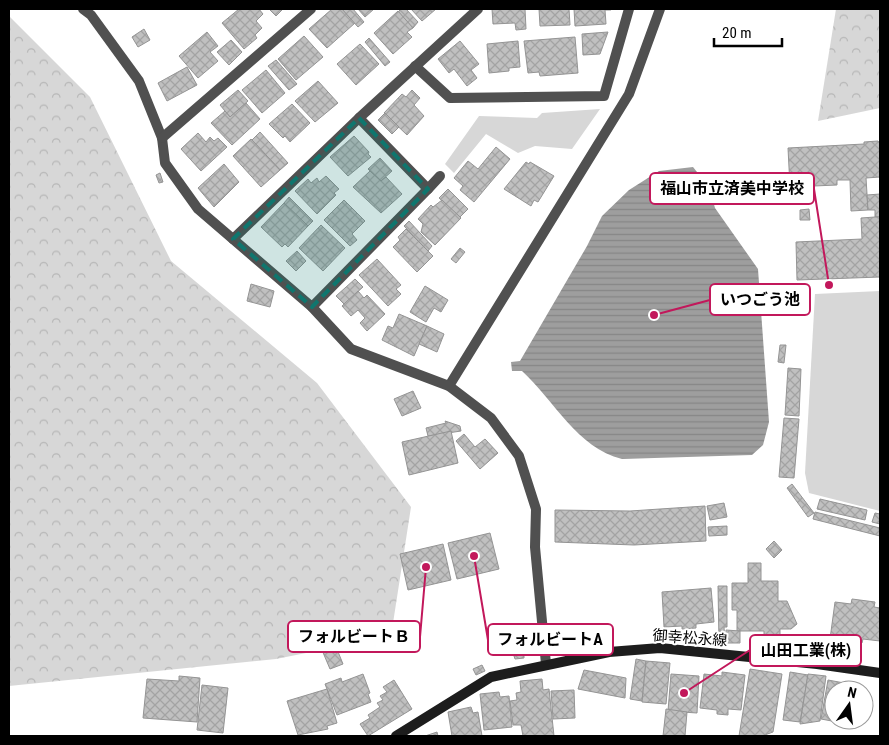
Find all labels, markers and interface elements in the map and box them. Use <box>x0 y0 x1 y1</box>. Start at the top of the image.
scale bar <box>714 15 782 47</box>
text: 20 m <box>722 24 752 42</box>
callout: 福山市立済美中学校 <box>650 173 814 204</box>
text: 福山市立済美中学校 <box>660 179 804 198</box>
callout: いつごう池 <box>710 284 810 315</box>
text: いつごう池 <box>720 290 800 309</box>
callout: フォルビートＢ <box>288 621 420 652</box>
callout: フォルビートA <box>488 624 613 655</box>
street label: 御幸松永線 <box>652 626 728 650</box>
text: フォルビートＢ <box>298 627 410 646</box>
text: フォルビートA <box>497 630 603 649</box>
callout: 山田工業(株) <box>750 635 861 666</box>
text: 山田工業(株) <box>761 641 851 660</box>
north arrow <box>824 680 874 730</box>
text: N <box>846 684 858 701</box>

